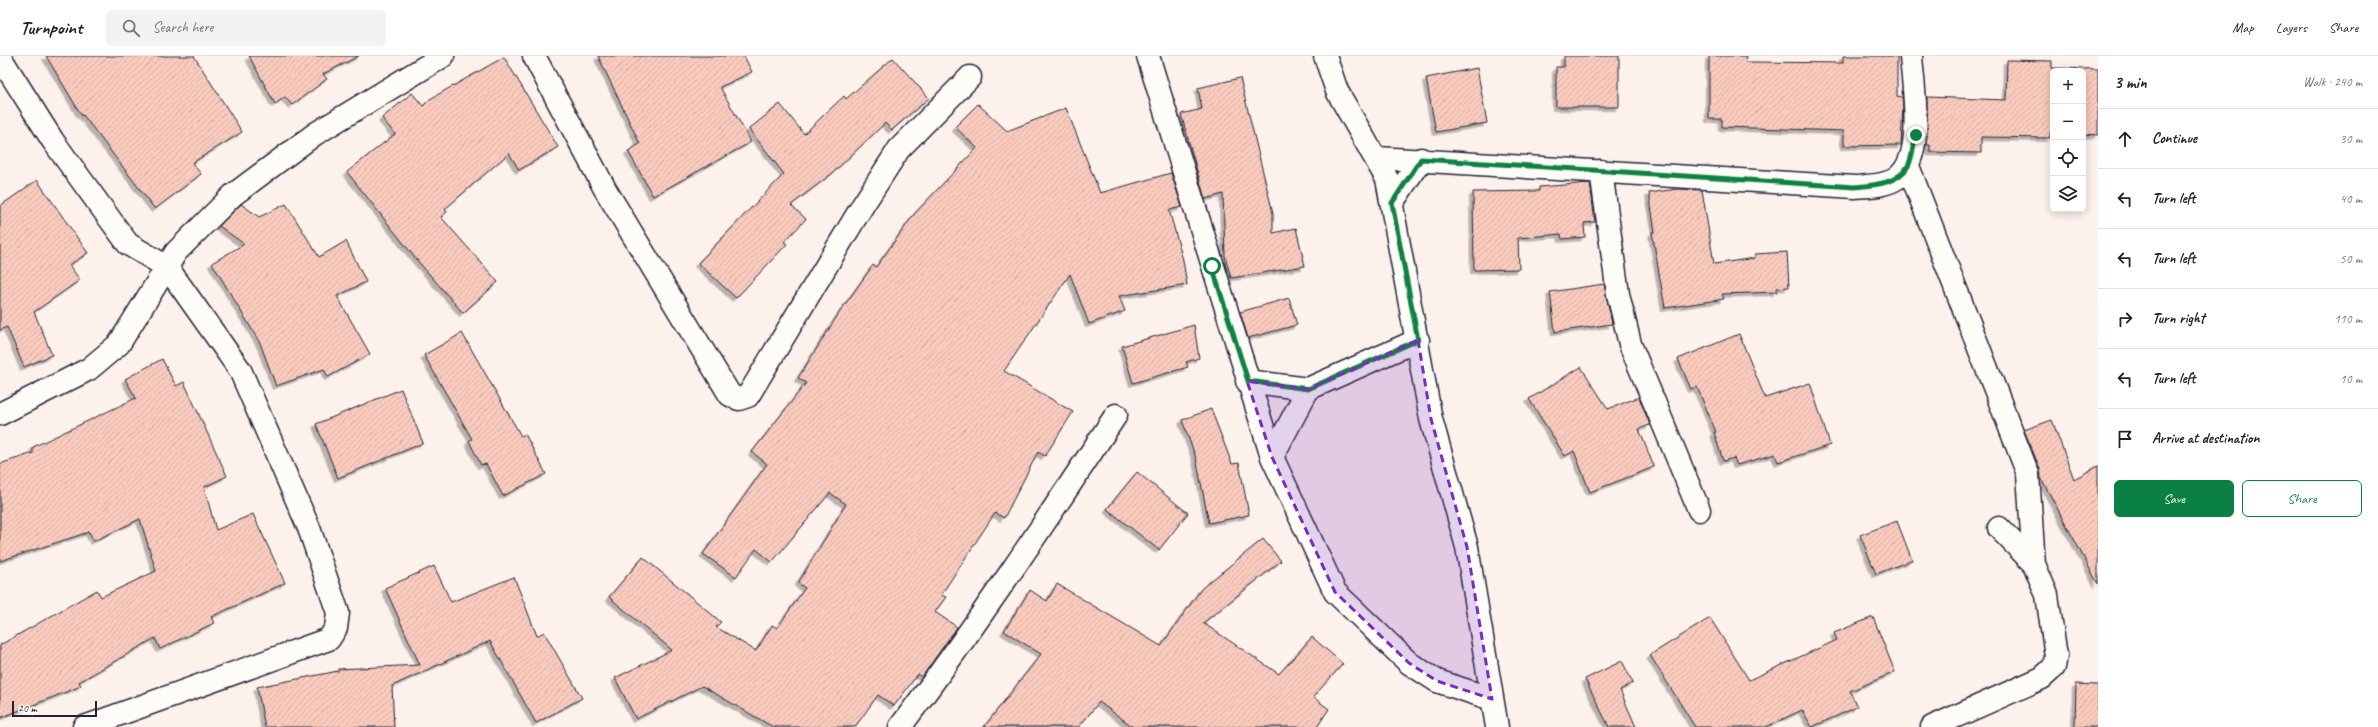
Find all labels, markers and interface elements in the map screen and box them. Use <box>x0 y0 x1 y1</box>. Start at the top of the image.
search box <box>106 10 386 46</box>
text: Turnpoint <box>20 16 82 40</box>
icon: search <box>120 17 142 39</box>
text: Search here <box>152 18 214 37</box>
text: Map <box>2232 19 2254 36</box>
text: Layers <box>2276 19 2307 36</box>
text: Share <box>2329 19 2358 36</box>
map controls <box>2050 68 2086 212</box>
button: + <box>2050 68 2086 104</box>
text: 3 min <box>2114 72 2147 93</box>
text: Walk · 240 m <box>2303 74 2362 90</box>
button: − <box>2050 104 2086 140</box>
route end <box>1907 126 1925 144</box>
icon: ahead <box>2114 128 2136 150</box>
text: Continue <box>2152 129 2197 148</box>
text: 30 m <box>2340 131 2362 147</box>
button: locate <box>2050 140 2086 176</box>
button: layers <box>2050 176 2086 212</box>
icon: left <box>2114 188 2136 210</box>
text: Turn left <box>2152 189 2195 208</box>
text: 40 m <box>2340 191 2362 207</box>
icon: left <box>2114 248 2136 270</box>
text: Turn left <box>2152 249 2195 268</box>
text: 50 m <box>2340 251 2362 267</box>
route start <box>1203 257 1221 275</box>
icon: right <box>2114 308 2136 330</box>
text: Turn right <box>2152 309 2205 328</box>
text: 110 m <box>2334 311 2362 327</box>
icon: left <box>2114 368 2136 390</box>
text: Turn left <box>2152 369 2195 388</box>
text: 10 m <box>2340 371 2362 387</box>
icon: arrive <box>2114 428 2136 450</box>
text: Arrive at destination <box>2152 429 2259 448</box>
button: Save <box>2114 480 2234 517</box>
button: Share <box>2242 480 2362 517</box>
scale bar <box>12 699 97 718</box>
text: 20 m <box>18 701 37 715</box>

